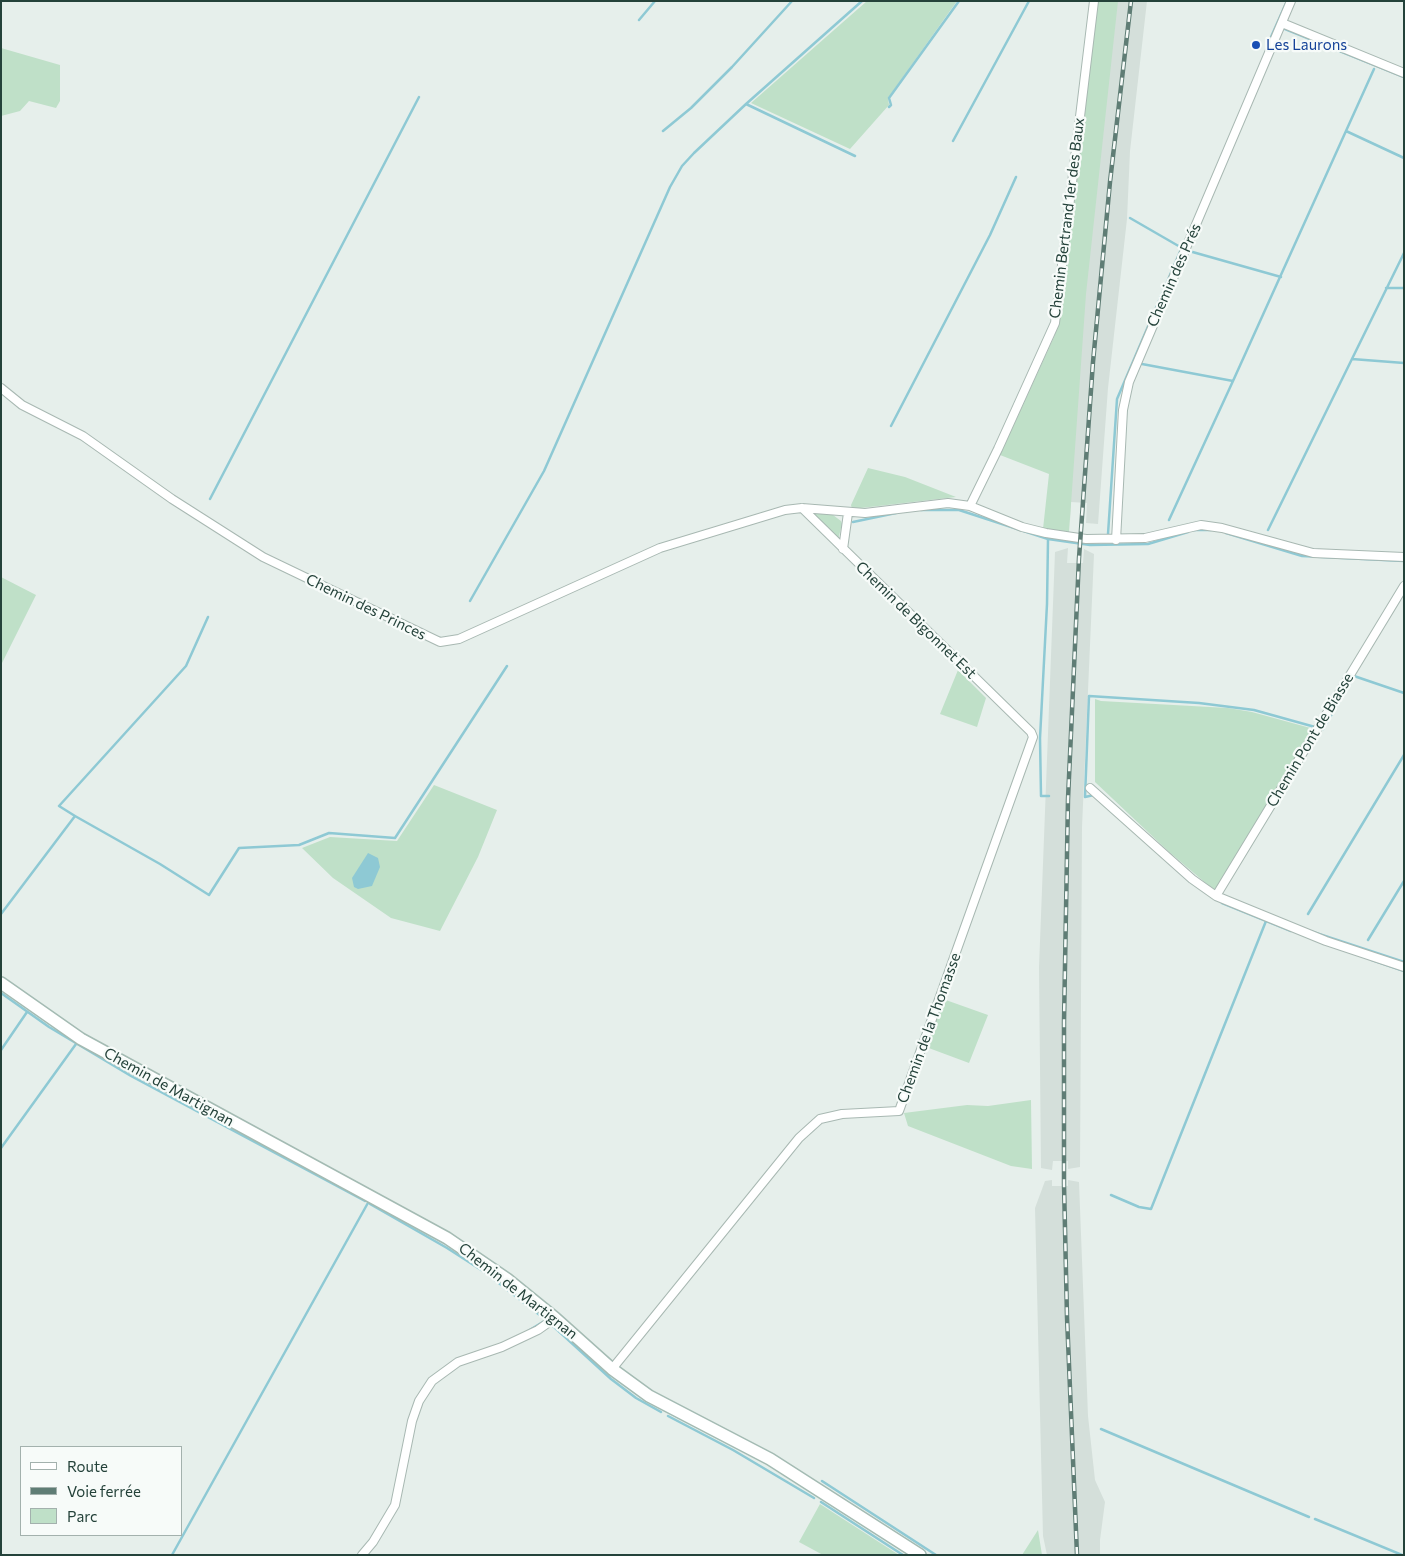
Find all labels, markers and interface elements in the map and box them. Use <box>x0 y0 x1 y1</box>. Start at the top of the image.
place label: Les Laurons <box>1266 36 1347 54</box>
marker: Les Laurons <box>1250 39 1262 51</box>
street label: Chemin Bertrand 1er des Baux <box>1046 117 1088 319</box>
street label: Chemin des Prés <box>1143 220 1205 330</box>
street label: Chemin de Bigonnet Est <box>852 558 980 682</box>
street label: Chemin des Princes <box>303 570 429 644</box>
street label: Chemin Pont de Biasse <box>1263 670 1357 810</box>
street label: Chemin de la Thomasse <box>893 950 965 1106</box>
street label: Chemin de Martignan <box>101 1044 237 1130</box>
street label: Chemin de Martignan <box>455 1239 581 1343</box>
legend <box>20 1446 182 1536</box>
text: Route <box>67 1457 108 1475</box>
text: Voie ferrée <box>67 1482 141 1500</box>
text: Parc <box>67 1507 97 1525</box>

